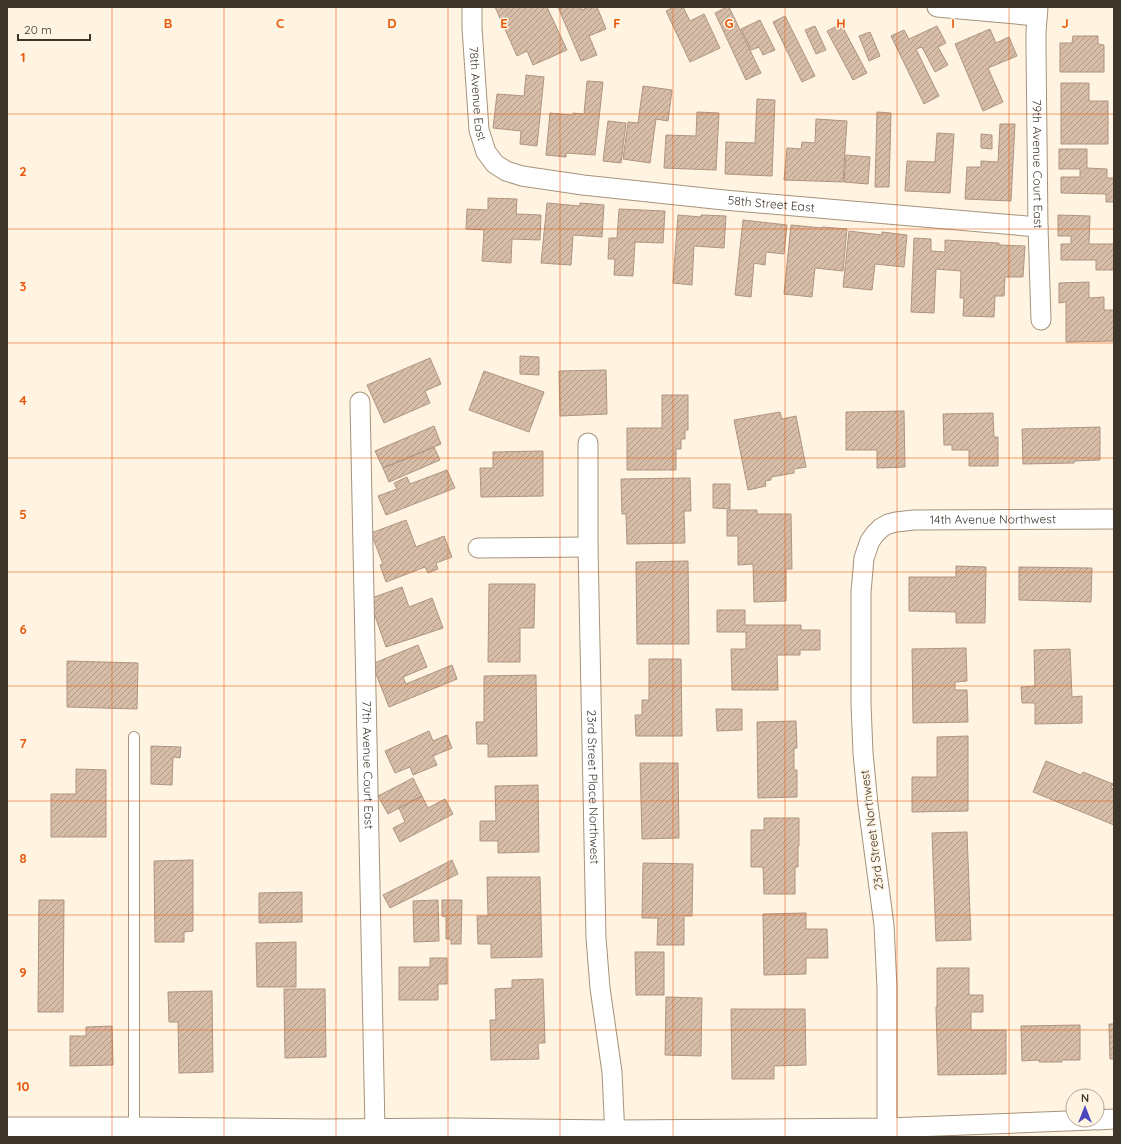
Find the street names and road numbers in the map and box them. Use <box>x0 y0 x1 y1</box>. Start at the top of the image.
street label: 78th Avenue East <box>466 46 490 143</box>
street label: 79th Avenue Court East <box>1030 99 1046 229</box>
street label: 58th Street East <box>727 192 815 215</box>
street label: 14th Avenue Northwest <box>930 511 1056 527</box>
street label: 77th Avenue Court East <box>359 700 377 829</box>
street label: 23rd Street Place Northwest <box>584 710 602 864</box>
street label: 23rd Street Northwest <box>857 769 886 891</box>

